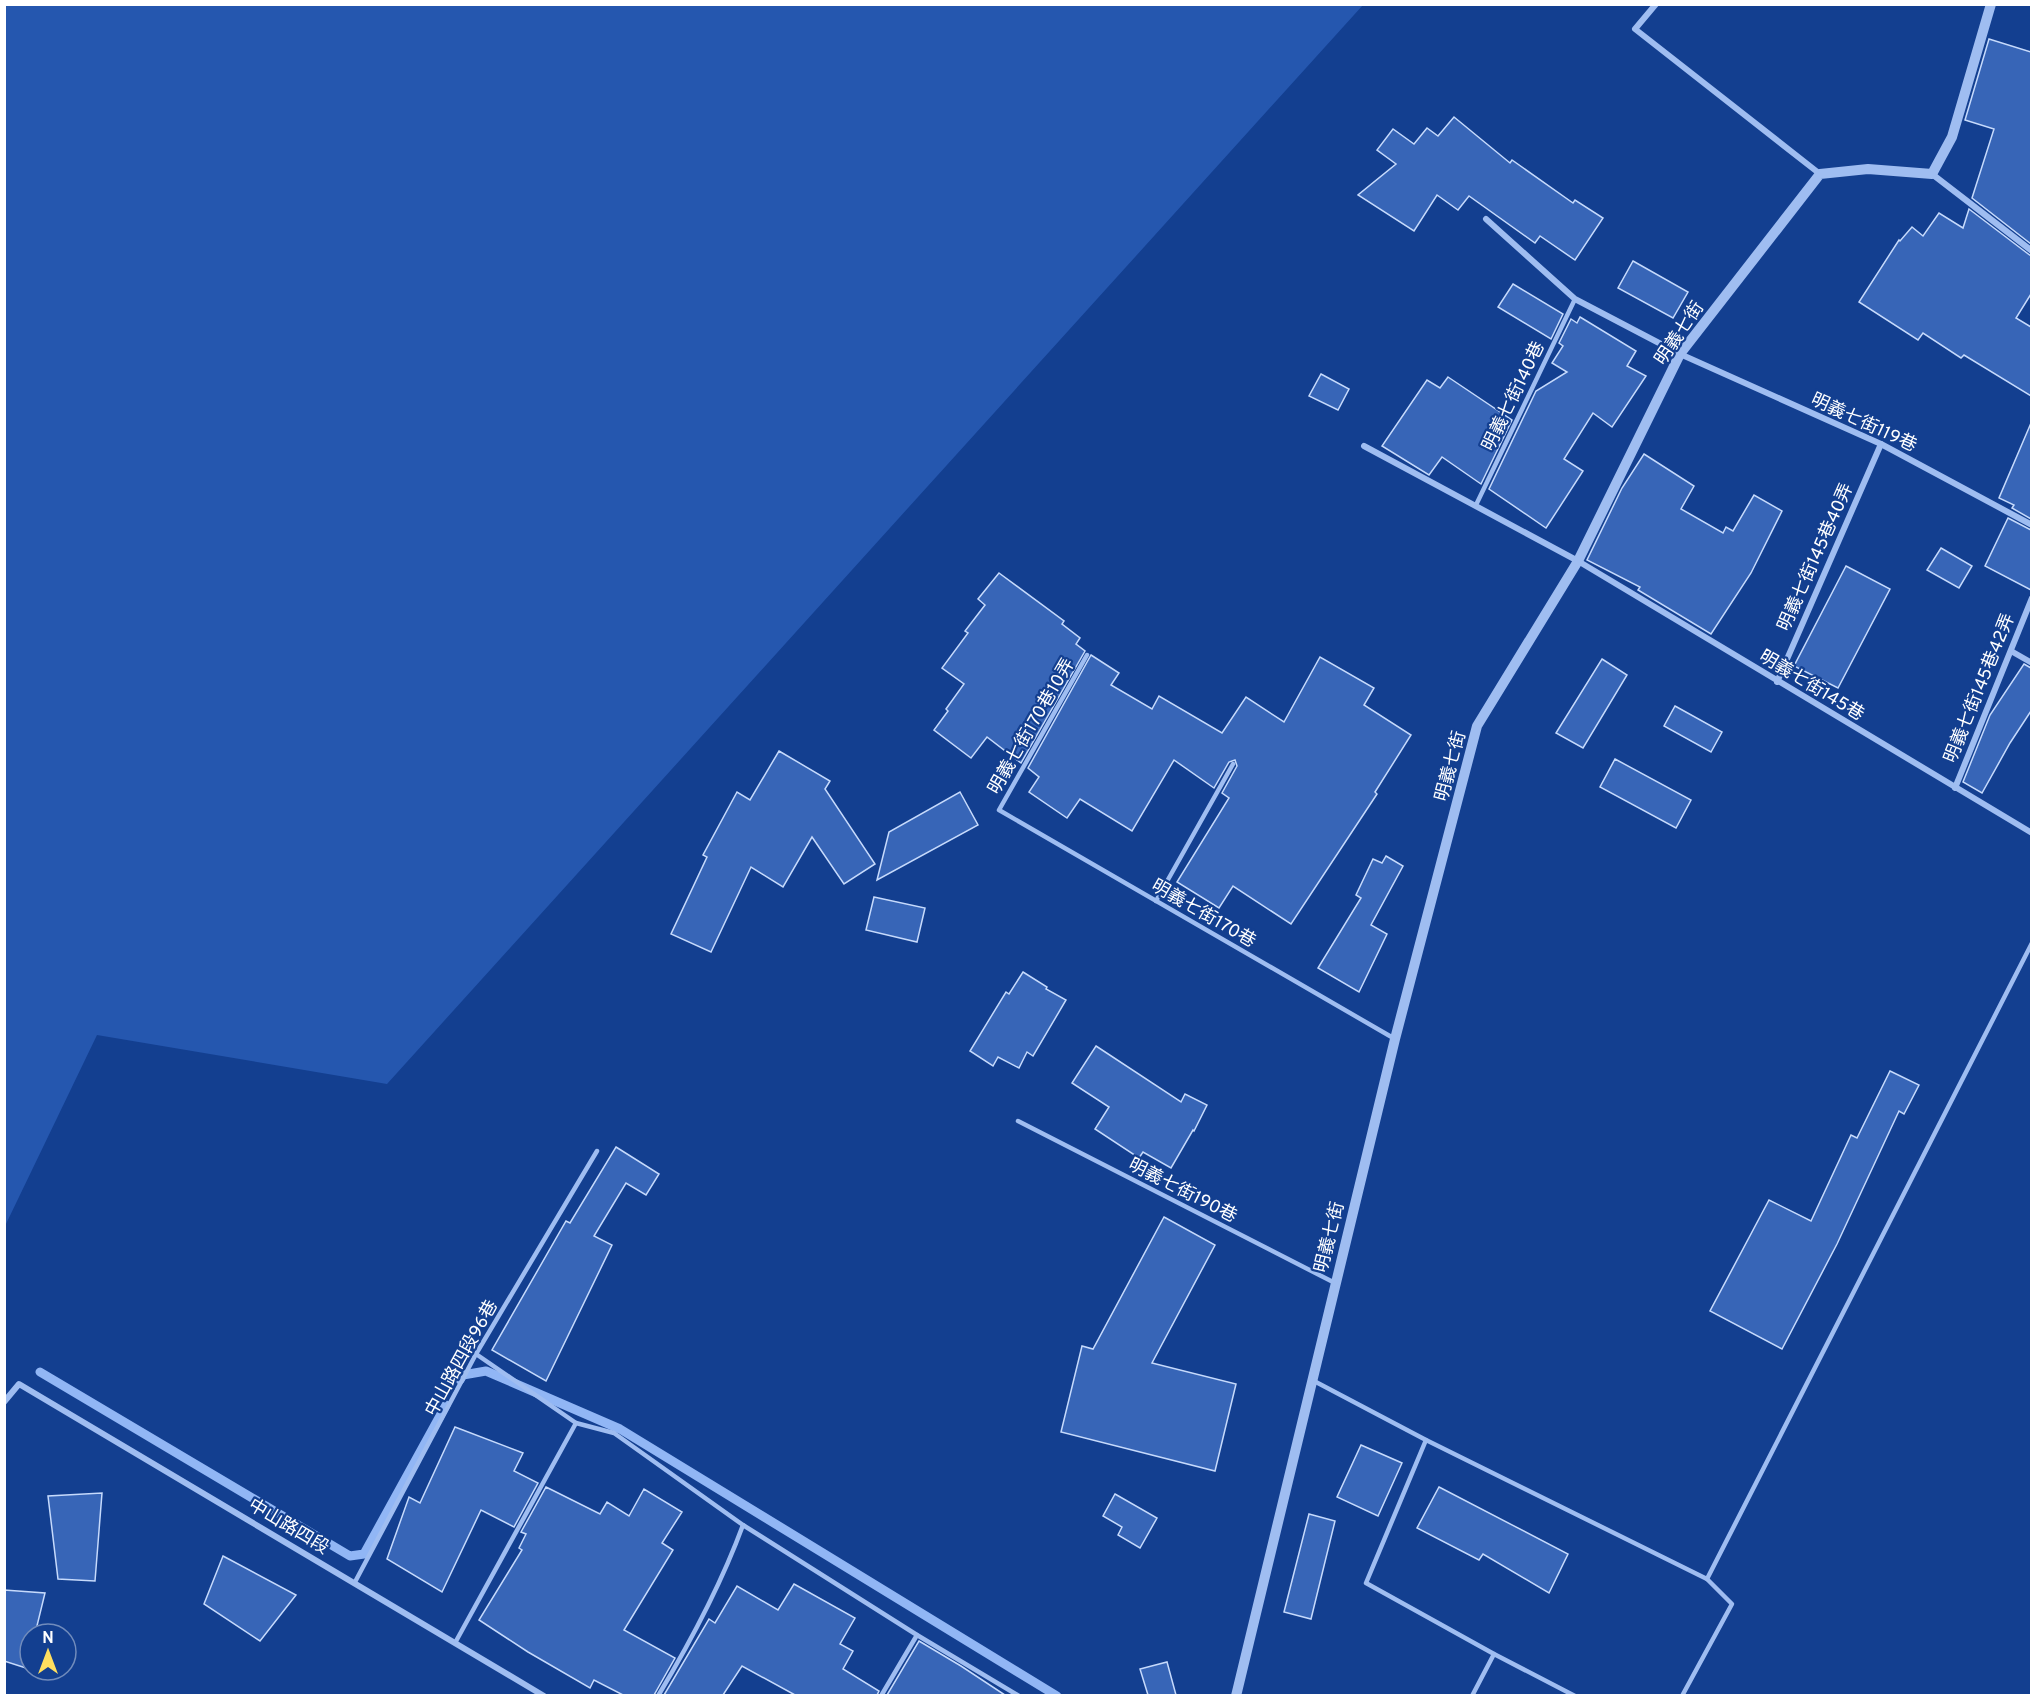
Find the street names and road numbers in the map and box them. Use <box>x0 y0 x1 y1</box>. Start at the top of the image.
street label: 明義七街 <box>1651 298 1710 370</box>
street label: 明義七街140巷 <box>1478 338 1551 455</box>
street label: 明義七街119巷 <box>1807 389 1920 458</box>
street label: 明義七街145巷40弄 <box>1773 480 1859 635</box>
street label: 明義七街145巷42弄 <box>1940 611 2021 767</box>
street label: 明義七街145巷 <box>1754 646 1868 727</box>
street label: 明義七街170巷10弄 <box>984 655 1081 799</box>
street label: 明義七街 <box>1431 729 1472 804</box>
street label: 明義七街170巷 <box>1147 875 1260 954</box>
street label: 明義七街190巷 <box>1124 1154 1240 1229</box>
street label: 明義七街 <box>1311 1200 1350 1275</box>
street label: 中山路四段96巷 <box>421 1297 504 1421</box>
street label: 中山路四段 <box>244 1494 333 1560</box>

